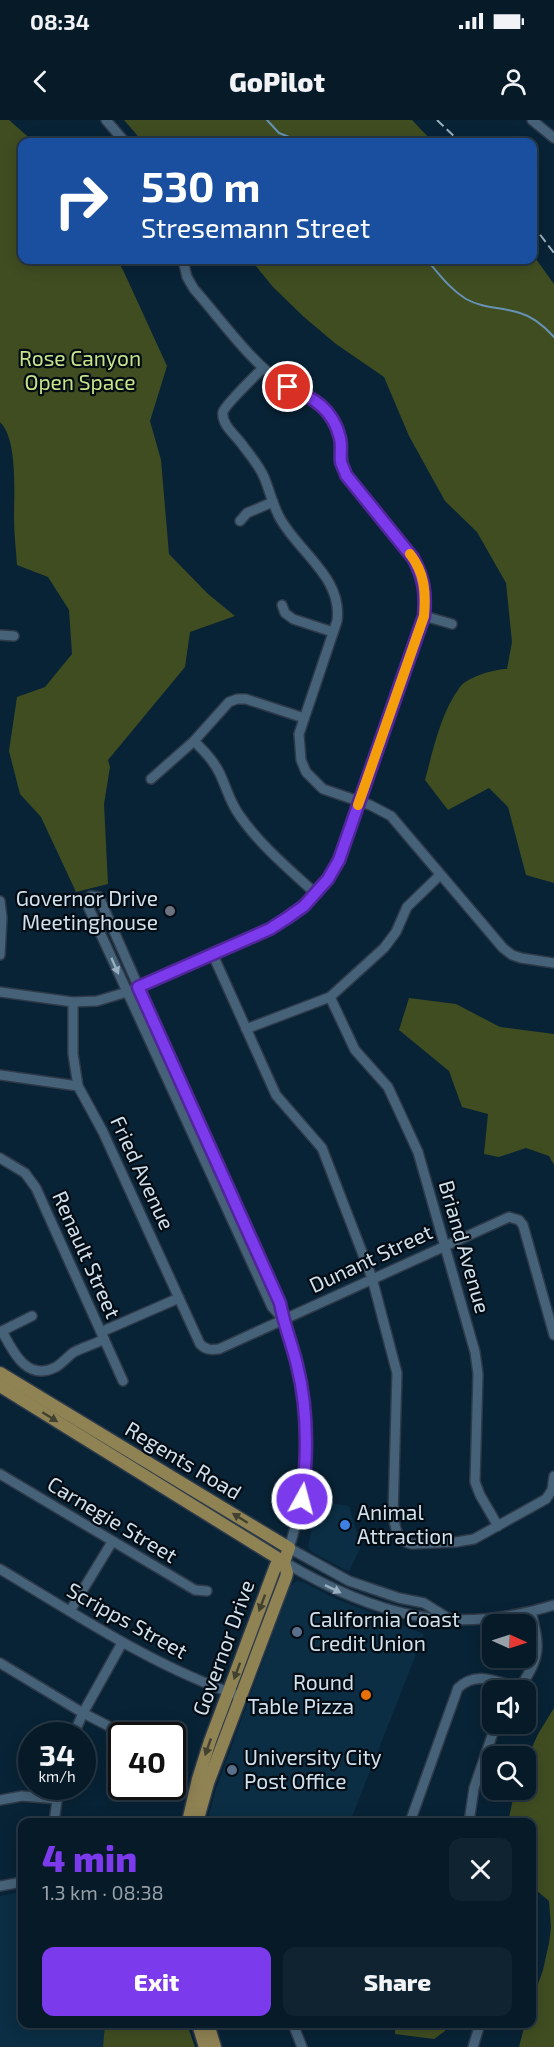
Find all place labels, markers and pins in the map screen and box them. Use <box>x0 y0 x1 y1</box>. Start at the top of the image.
pin <box>262 361 313 412</box>
place label: Governor Drive Meetinghouse <box>16 885 158 934</box>
marker: Governor Drive Meetinghouse <box>163 904 177 918</box>
place label: Animal Attraction <box>357 1499 453 1548</box>
marker: Animal Attraction <box>338 1518 352 1532</box>
place label: California Coast Credit Union <box>309 1606 460 1655</box>
marker: California Coast Credit Union <box>290 1625 304 1639</box>
place label: Round Table Pizza <box>248 1669 354 1718</box>
marker: Round Table Pizza <box>359 1688 373 1702</box>
place label: University City Post Office <box>244 1744 382 1793</box>
marker: University City Post Office <box>225 1763 239 1777</box>

